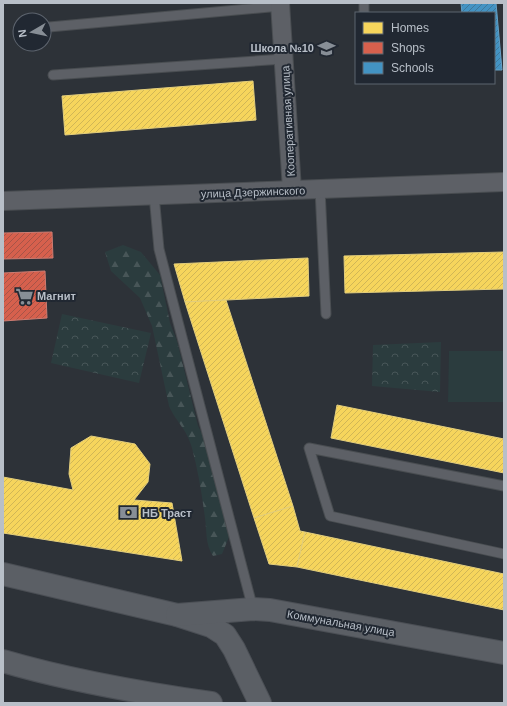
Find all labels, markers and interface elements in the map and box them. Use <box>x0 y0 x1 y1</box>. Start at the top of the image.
north arrow <box>12 12 52 52</box>
legend <box>355 12 495 84</box>
text: Homes <box>391 21 429 35</box>
text: N <box>16 29 29 38</box>
school or university icon: Школа №10 <box>317 38 337 58</box>
text: Shops <box>391 41 425 55</box>
place label: Школа №10 <box>250 42 314 54</box>
text: Schools <box>391 61 434 75</box>
street label: Кооперативная улица <box>279 64 297 177</box>
street label: улица Дзержинского <box>201 184 305 200</box>
supermarket icon: Магнит <box>14 286 34 306</box>
place label: Магнит <box>37 290 76 302</box>
bank icon: НБ Траст <box>119 503 139 523</box>
place label: НБ Траст <box>142 507 192 519</box>
street label: Коммунальная улица <box>286 608 397 639</box>

